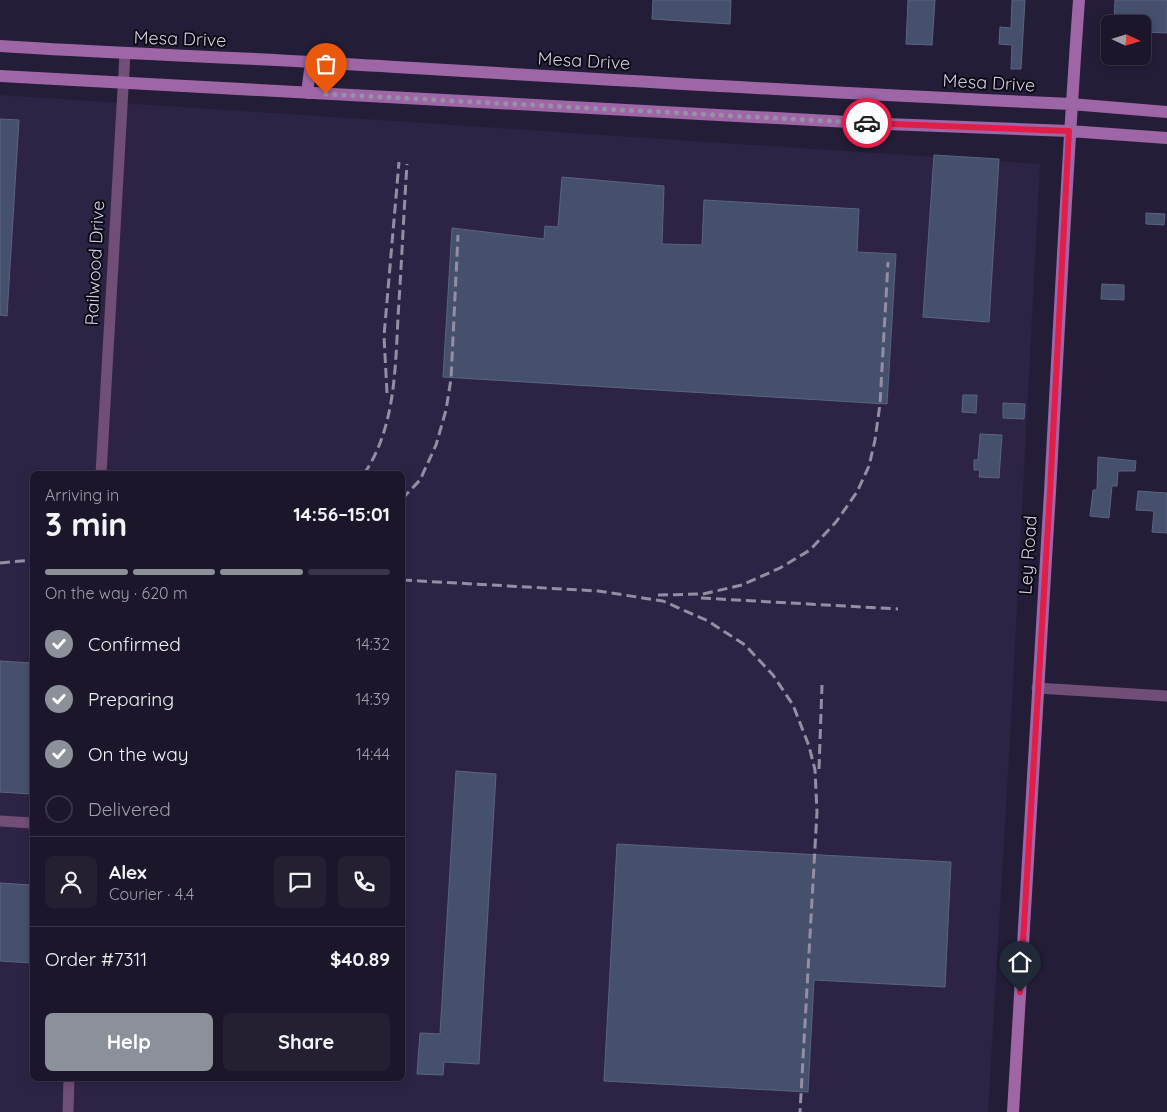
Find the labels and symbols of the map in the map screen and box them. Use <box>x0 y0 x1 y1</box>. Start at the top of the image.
north arrow <box>1101 15 1151 65</box>
street label: Mesa Drive <box>133 25 227 52</box>
pin <box>305 43 347 94</box>
street label: Mesa Drive <box>537 47 631 74</box>
street label: Mesa Drive <box>942 69 1036 96</box>
courier <box>842 98 892 148</box>
street label: Railwood Drive <box>80 200 109 326</box>
street label: Ley Road <box>1013 515 1042 595</box>
pin <box>999 941 1041 992</box>

